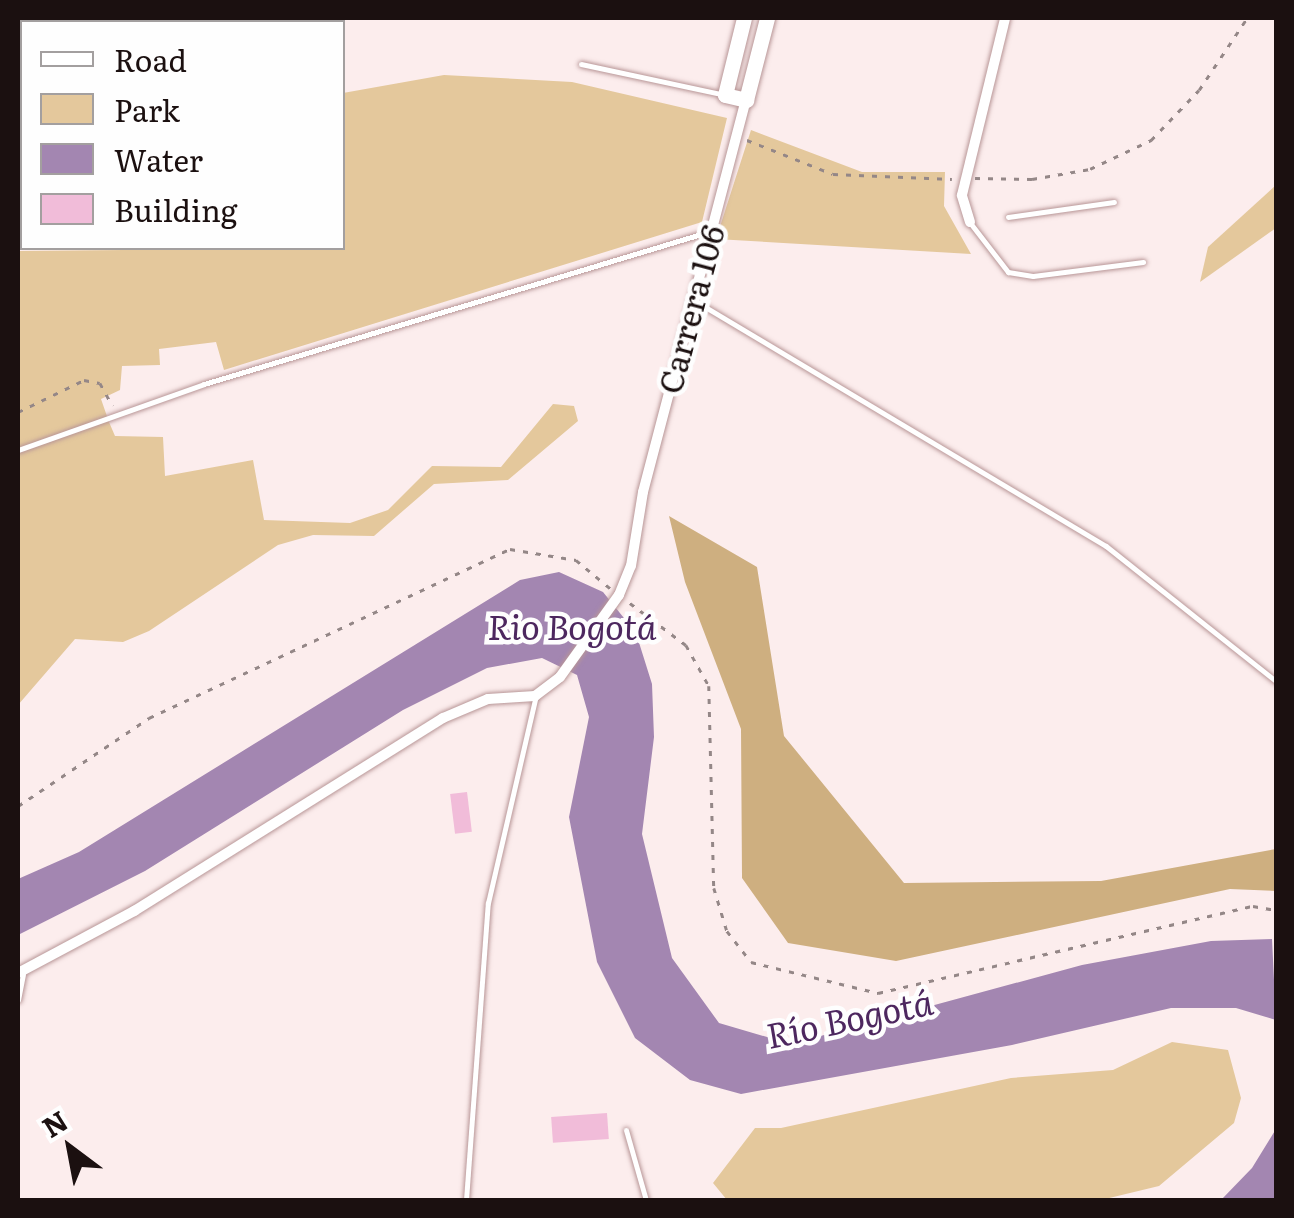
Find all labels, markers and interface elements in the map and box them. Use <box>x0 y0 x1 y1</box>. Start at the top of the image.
legend <box>20 20 345 250</box>
text: Road <box>114 37 187 81</box>
text: Park <box>114 87 180 131</box>
text: Water <box>114 137 203 181</box>
text: Building <box>114 187 238 231</box>
street label: Carrera 106 <box>649 221 731 397</box>
water label: Rio Bogotá <box>487 604 657 646</box>
water label: Río Bogotá <box>762 979 936 1055</box>
north arrow <box>20 1098 120 1198</box>
text: N <box>33 1099 75 1147</box>

